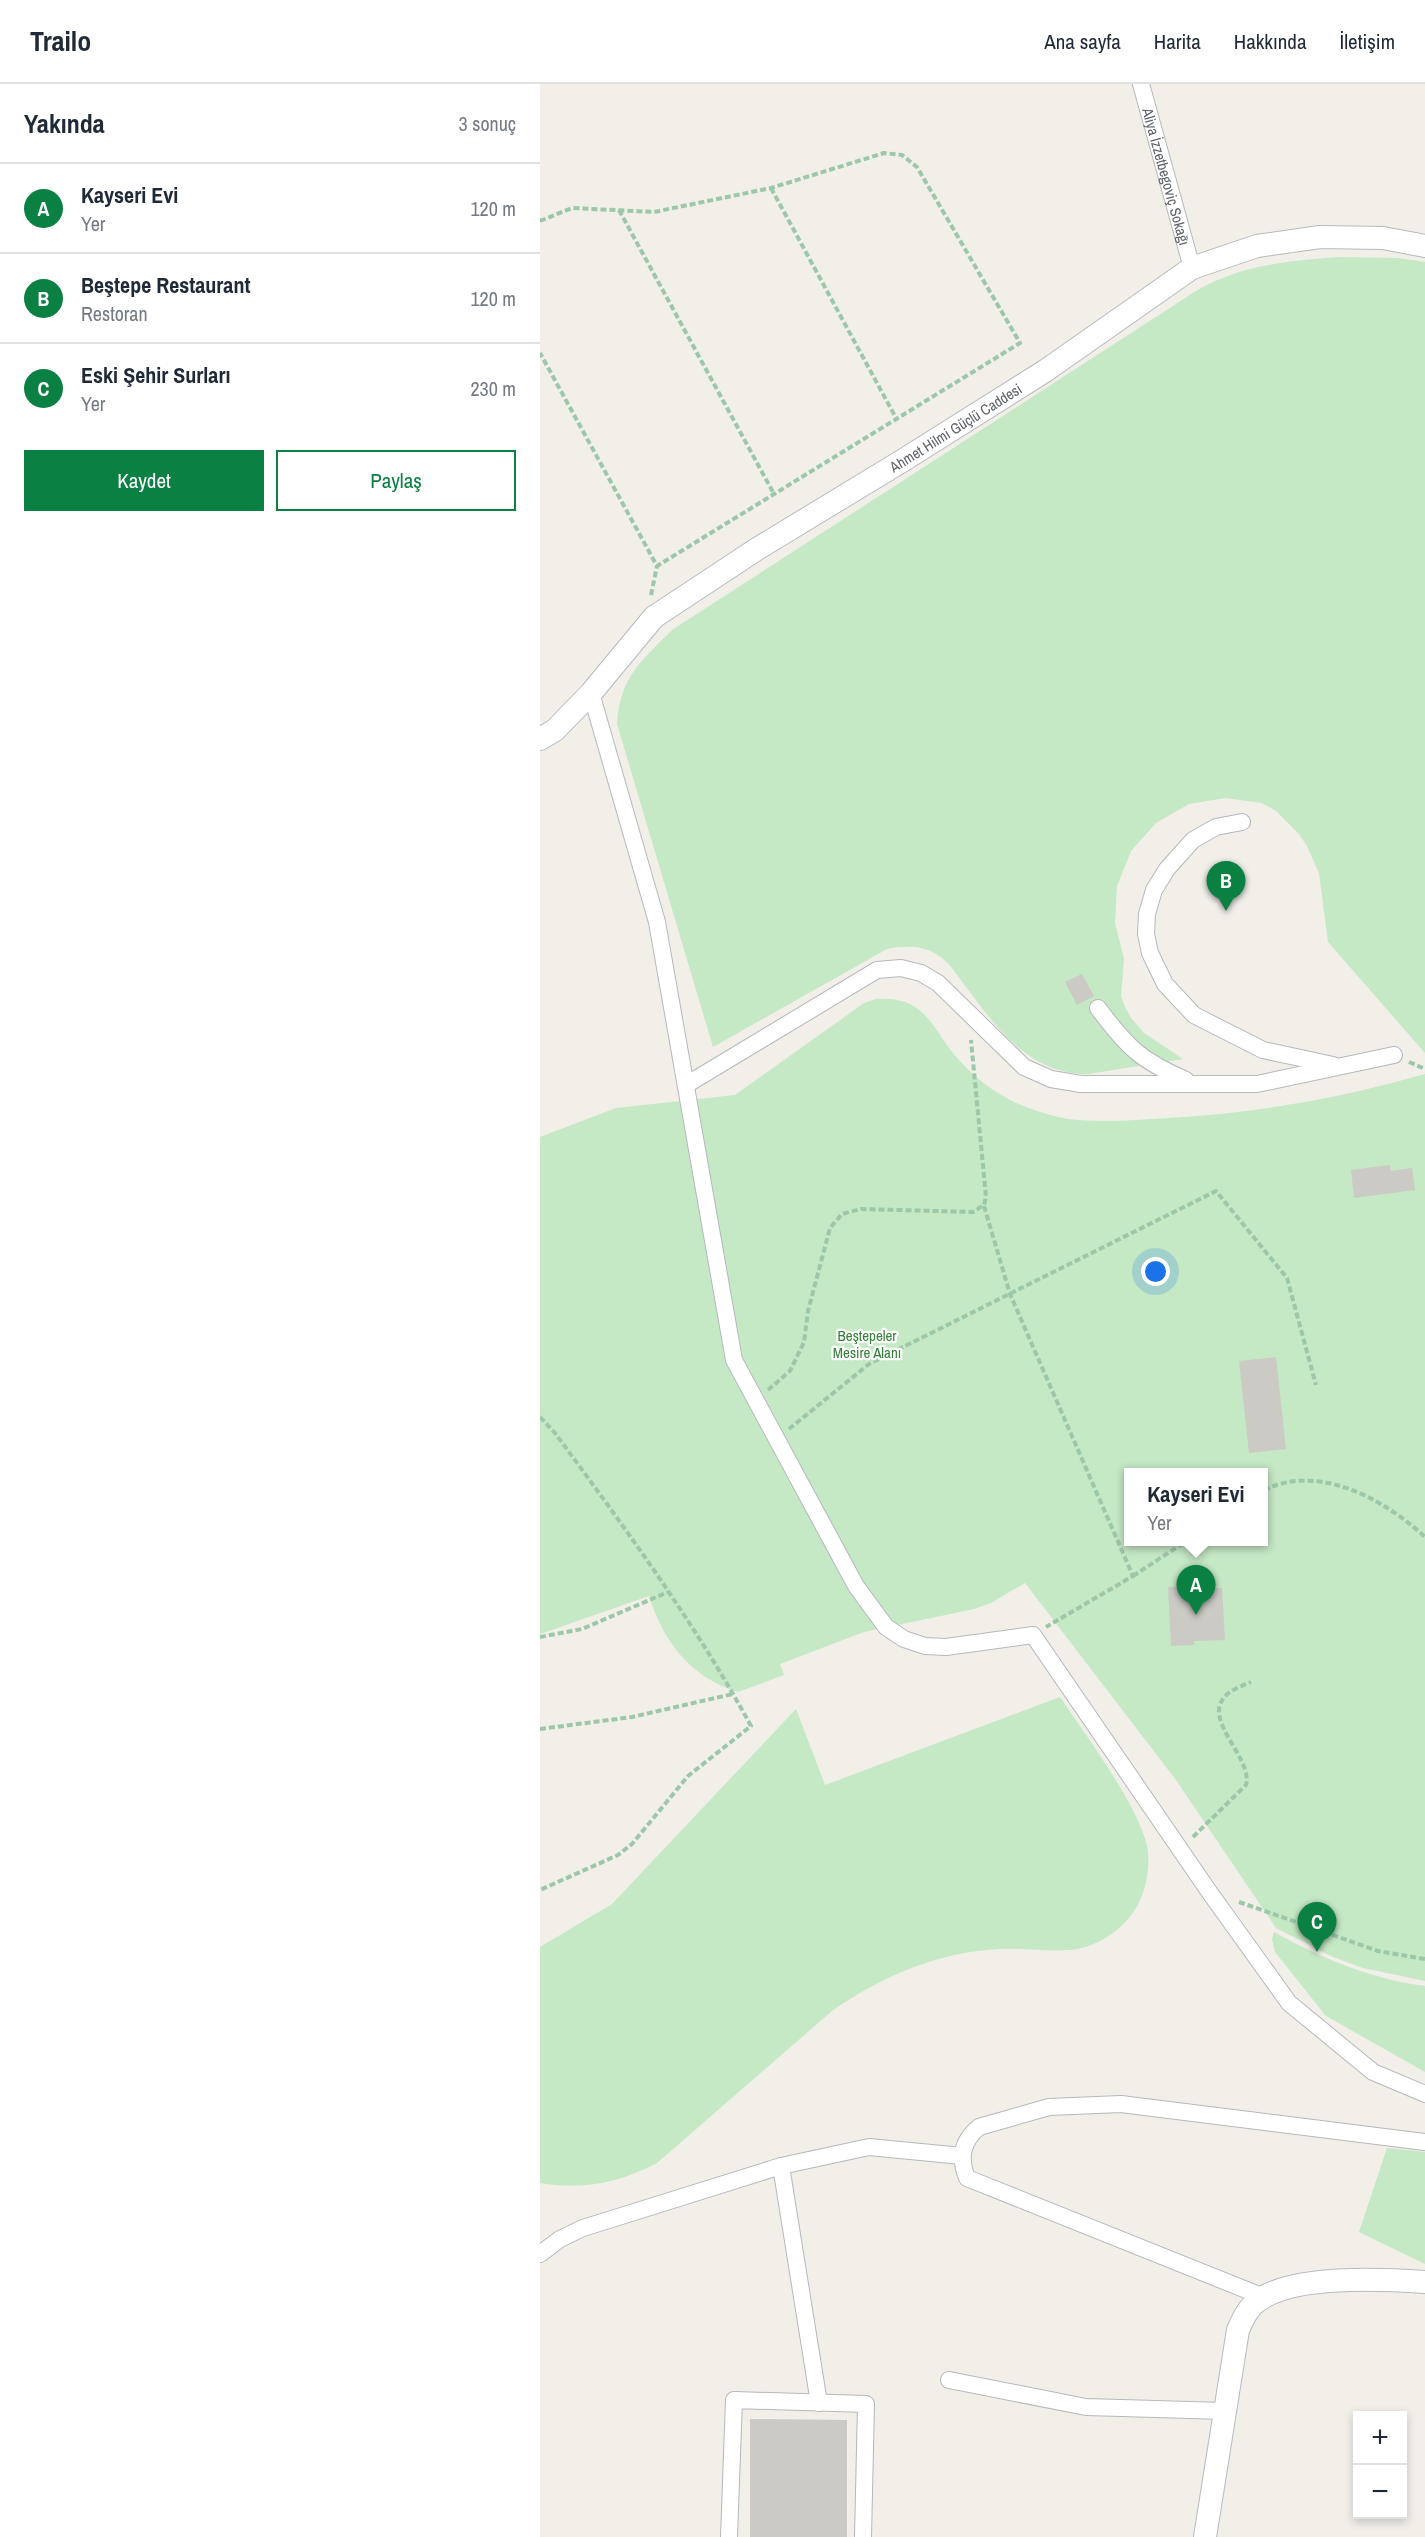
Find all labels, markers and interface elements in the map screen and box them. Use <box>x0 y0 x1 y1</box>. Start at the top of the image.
text: Trailo <box>30 22 91 60</box>
text: Ana sayfa <box>1044 27 1121 56</box>
text: Harita <box>1154 27 1201 56</box>
text: Hakkında <box>1234 27 1306 56</box>
text: İletişim <box>1339 27 1395 56</box>
street label: Aliya İzzetbegoviç Sokağı <box>1137 104 1196 248</box>
text: Yakında <box>24 106 105 141</box>
text: 3 sonuç <box>459 110 516 137</box>
text: Kayseri Evi <box>81 180 178 210</box>
text: A <box>38 195 49 222</box>
text: 120 m <box>470 195 516 222</box>
text: Yer <box>81 210 105 237</box>
text: Beştepe Restaurant <box>81 270 250 300</box>
text: B <box>38 285 49 312</box>
text: 120 m <box>470 285 516 312</box>
text: Restoran <box>81 300 148 327</box>
text: Eski Şehir Surları <box>81 360 230 390</box>
text: C <box>38 375 49 402</box>
text: 230 m <box>470 375 516 402</box>
street label: Ahmet Hilmi Güçlü Caddesi <box>884 378 1026 477</box>
text: Yer <box>81 390 105 417</box>
button: Kaydet <box>24 450 264 511</box>
button: Paylaş <box>276 450 516 511</box>
pin: B <box>1206 862 1246 911</box>
your location <box>1141 1257 1170 1286</box>
park label: Beştepeler Mesire Alanı <box>833 1325 901 1363</box>
popup <box>1124 1468 1268 1546</box>
text: Kayseri Evi <box>1147 1479 1245 1509</box>
text: Yer <box>1147 1509 1172 1536</box>
pin: A <box>1176 1566 1216 1615</box>
pin: C <box>1298 1902 1336 1952</box>
map controls <box>1353 2411 1407 2519</box>
button: + <box>1353 2411 1407 2465</box>
button: − <box>1353 2465 1407 2519</box>

